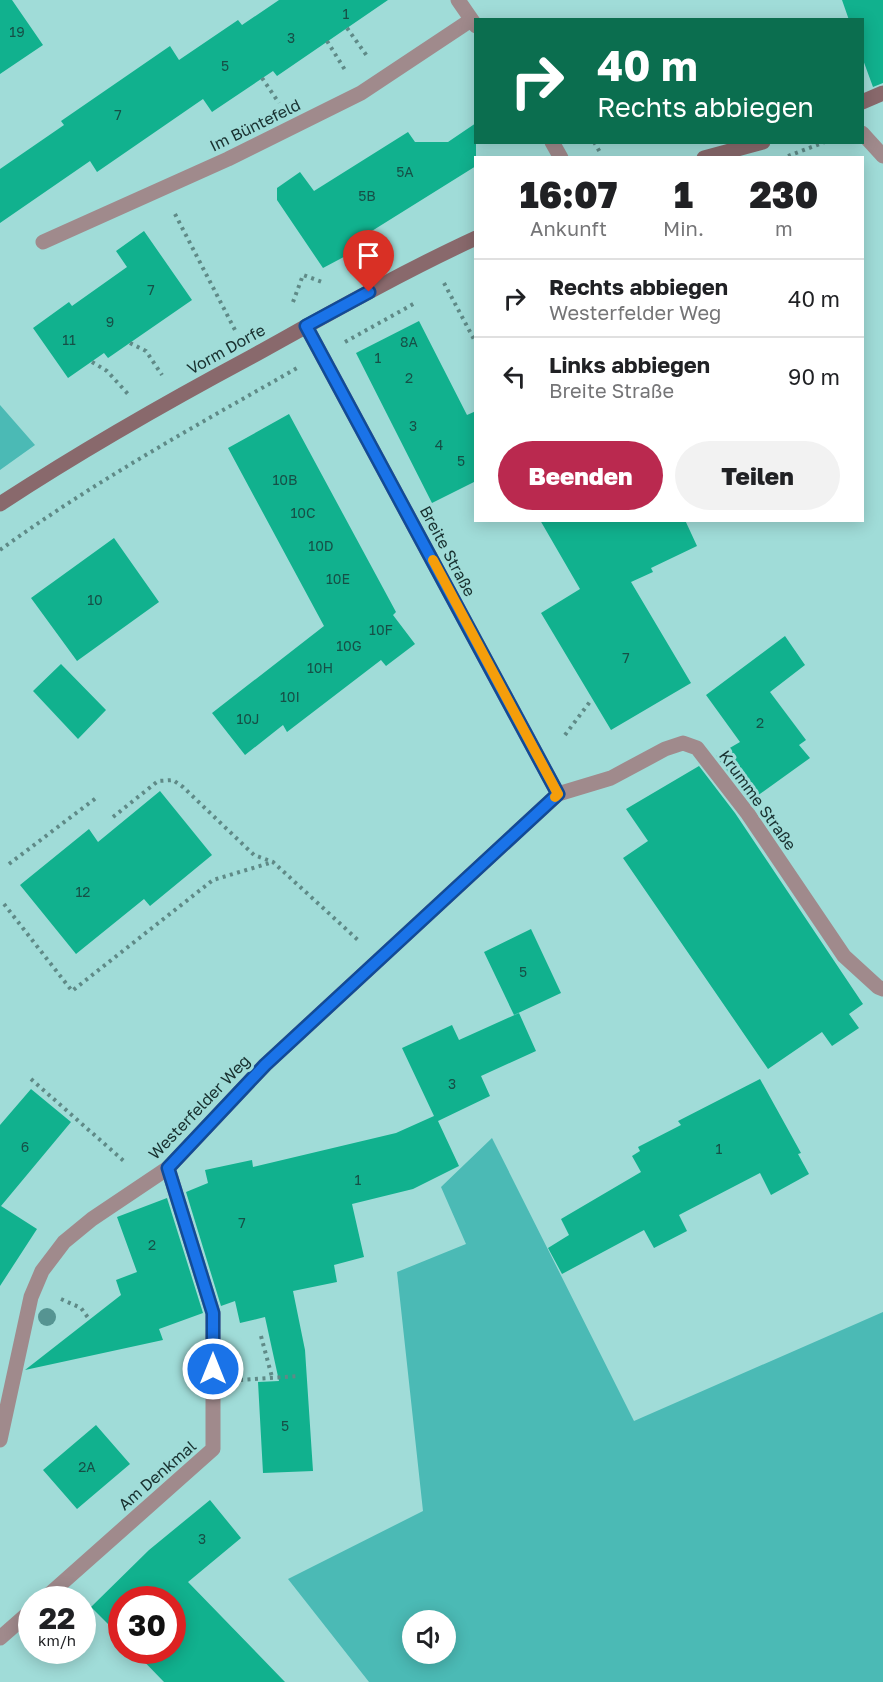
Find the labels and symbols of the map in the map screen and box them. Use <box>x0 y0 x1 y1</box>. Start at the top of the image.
house number: 1 <box>343 5 350 22</box>
house number: 19 <box>9 23 25 40</box>
house number: 3 <box>287 29 295 46</box>
house number: 5 <box>221 57 229 74</box>
street label: Im Büntefeld <box>206 94 304 156</box>
house number: 7 <box>114 106 122 123</box>
house number: 5A <box>396 163 414 180</box>
house number: 5B <box>358 187 376 204</box>
pin <box>343 230 394 292</box>
house number: 7 <box>147 281 155 298</box>
house number: 9 <box>106 313 114 330</box>
street label: Vorm Dorfe <box>184 319 268 379</box>
house number: 11 <box>62 331 76 348</box>
house number: 8A <box>400 333 419 350</box>
house number: 1 <box>375 349 382 366</box>
house number: 2 <box>405 369 413 386</box>
house number: 3 <box>409 417 417 434</box>
house number: 4 <box>435 436 443 453</box>
house number: 5 <box>457 452 465 469</box>
house number: 10B <box>273 471 297 488</box>
street label: Breite Straße <box>416 502 480 600</box>
house number: 10C <box>291 504 316 521</box>
house number: 10D <box>308 537 334 554</box>
house number: 10E <box>326 570 350 587</box>
house number: 10 <box>87 591 103 608</box>
house number: 10F <box>369 621 393 638</box>
house number: 10G <box>336 637 362 654</box>
house number: 7 <box>622 649 630 666</box>
house number: 10H <box>307 659 333 676</box>
house number: 10I <box>280 688 300 705</box>
house number: 10J <box>236 710 260 727</box>
house number: 2 <box>756 714 764 731</box>
street label: Krumme Straße <box>715 746 801 854</box>
house number: 12 <box>76 883 90 900</box>
house number: 5 <box>519 963 527 980</box>
street label: Westerfelder Weg <box>144 1050 254 1164</box>
house number: 3 <box>448 1075 456 1092</box>
house number: 6 <box>21 1138 29 1155</box>
house number: 1 <box>716 1140 723 1157</box>
house number: 1 <box>355 1171 362 1188</box>
house number: 7 <box>238 1214 246 1231</box>
house number: 2 <box>148 1236 156 1253</box>
position arrow <box>181 1337 245 1401</box>
house number: 5 <box>281 1417 289 1434</box>
street label: Am Denkmal <box>114 1436 200 1514</box>
house number: 2A <box>78 1458 96 1475</box>
house number: 3 <box>198 1530 206 1547</box>
speed limit sign: 30 <box>108 1586 186 1664</box>

